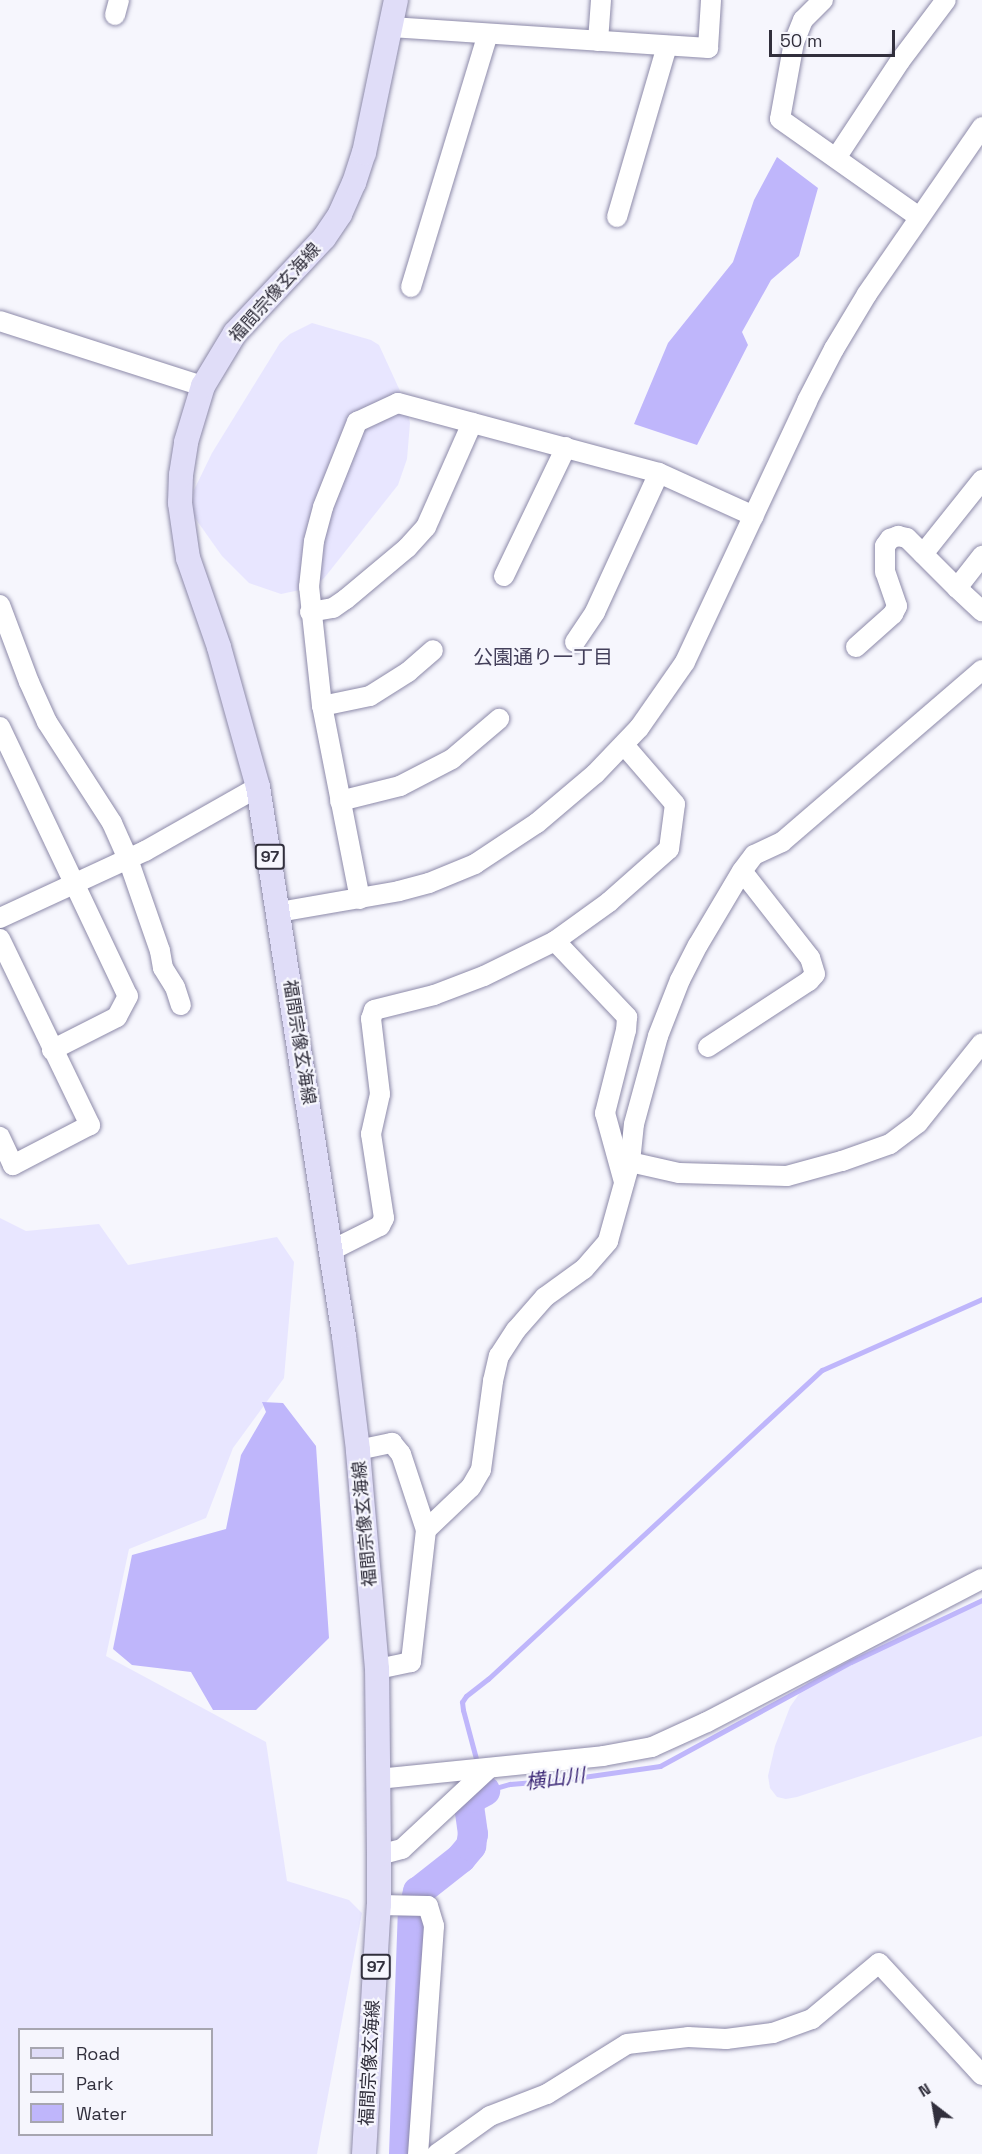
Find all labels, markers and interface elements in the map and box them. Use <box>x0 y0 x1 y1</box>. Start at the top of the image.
scale bar <box>772 18 898 56</box>
text: 50 m <box>780 29 822 52</box>
street label: 福間宗像玄海線 <box>225 239 325 347</box>
district label: 公園通り一丁目 <box>473 645 613 669</box>
road number: 97 <box>254 844 286 870</box>
street label: 福間宗像玄海線 <box>278 978 320 1106</box>
street label: 福間宗像玄海線 <box>349 1460 381 1588</box>
water label: 横山川 <box>524 1763 586 1795</box>
road number: 97 <box>360 1954 392 1980</box>
street label: 福間宗像玄海線 <box>356 2000 384 2126</box>
legend <box>18 2028 213 2136</box>
text: Road <box>76 2042 120 2065</box>
text: Park <box>76 2072 113 2095</box>
north arrow <box>904 2076 964 2136</box>
text: N <box>914 2078 934 2102</box>
text: Water <box>76 2102 127 2125</box>

